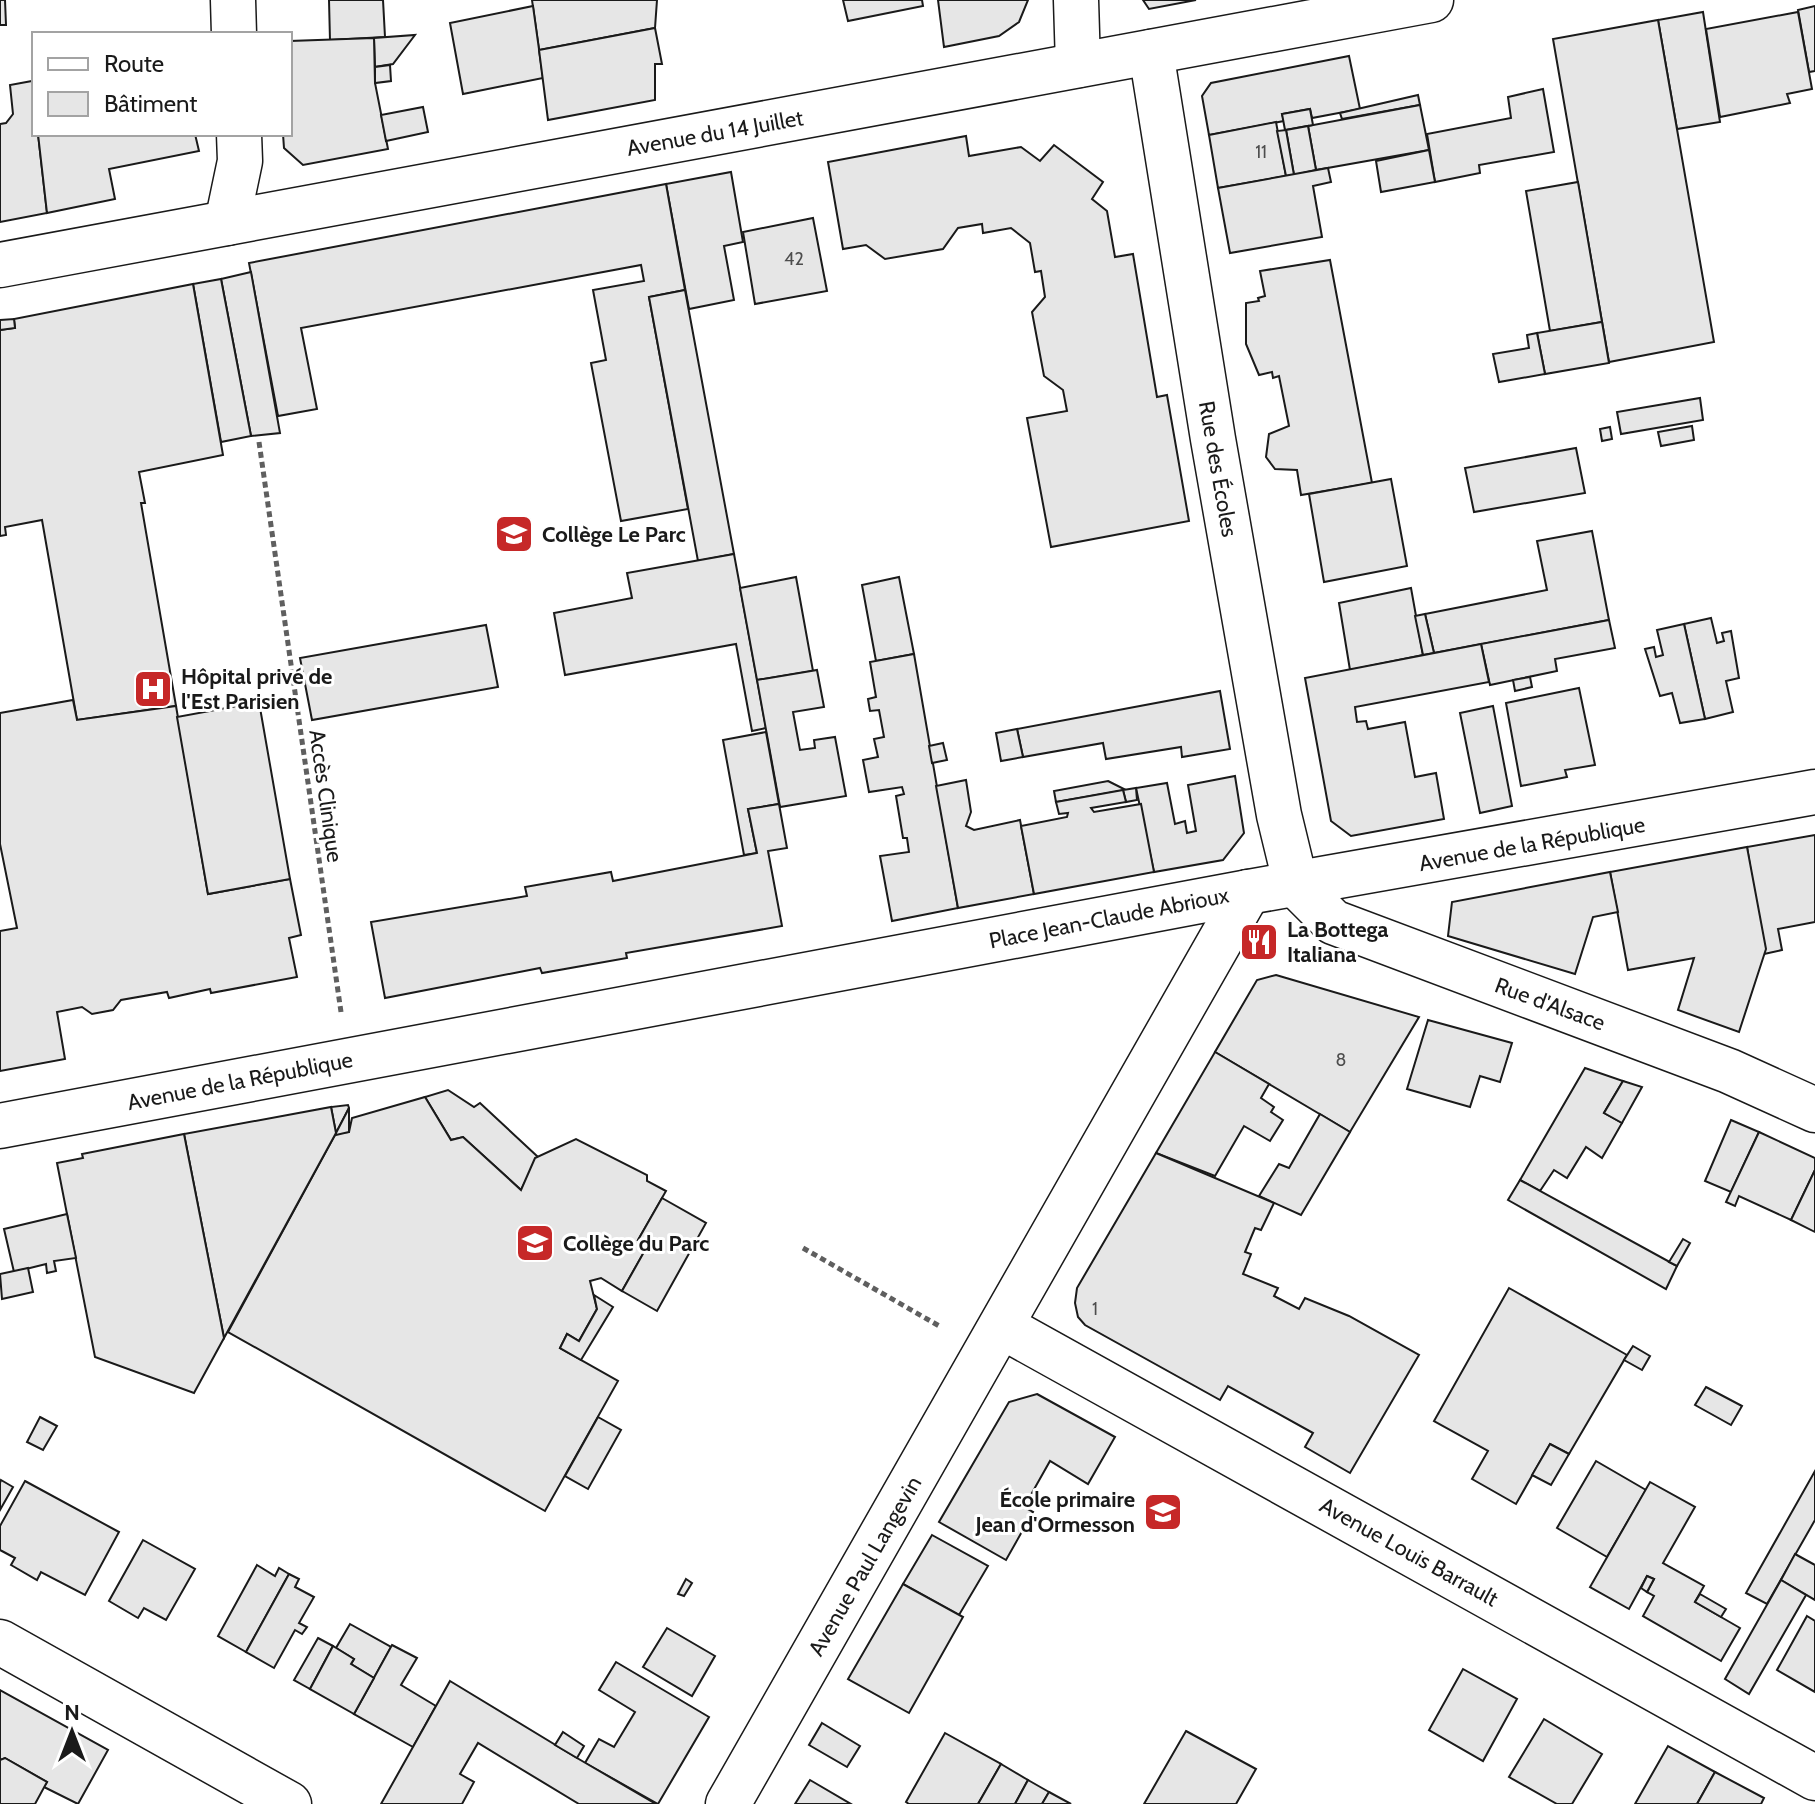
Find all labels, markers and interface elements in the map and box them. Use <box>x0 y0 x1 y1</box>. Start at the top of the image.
legend <box>32 32 292 136</box>
text: Route <box>104 49 164 78</box>
text: Bâtiment <box>104 89 197 118</box>
street label: Avenue du 14 Juillet <box>625 104 806 162</box>
house number: 11 <box>1255 141 1267 163</box>
house number: 42 <box>784 248 804 270</box>
street label: Rue des Écoles <box>1193 399 1243 539</box>
school or university icon: Collège Le Parc <box>493 513 535 555</box>
place label: Collège Le Parc <box>542 521 686 548</box>
place label: Hôpital privé de l'Est Parisien <box>181 663 332 715</box>
hospital icon: Hôpital privé de l'Est Parisien <box>132 668 174 710</box>
street label: Accès Clinique <box>303 728 349 864</box>
street label: Avenue de la République <box>1417 811 1647 877</box>
street label: Place Jean-Claude Abrioux <box>987 881 1232 955</box>
place label: La Bottega Italiana <box>1287 916 1389 968</box>
restaurant icon: La Bottega Italiana <box>1238 921 1280 963</box>
street label: Rue d'Alsace <box>1491 972 1609 1036</box>
street label: Avenue de la République <box>125 1046 355 1116</box>
house number: 8 <box>1336 1049 1346 1071</box>
school or university icon: Collège du Parc <box>514 1222 556 1264</box>
place label: Collège du Parc <box>563 1230 709 1257</box>
house number: 1 <box>1092 1298 1098 1320</box>
street label: Avenue Paul Langevin <box>803 1471 927 1661</box>
place label: École primaire Jean d'Ormesson <box>975 1486 1135 1538</box>
school or university icon: École primaire Jean d'Ormesson <box>1142 1491 1184 1533</box>
street label: Avenue Louis Barrault <box>1315 1492 1503 1613</box>
north arrow <box>32 1692 112 1772</box>
text: N <box>64 1699 80 1726</box>

